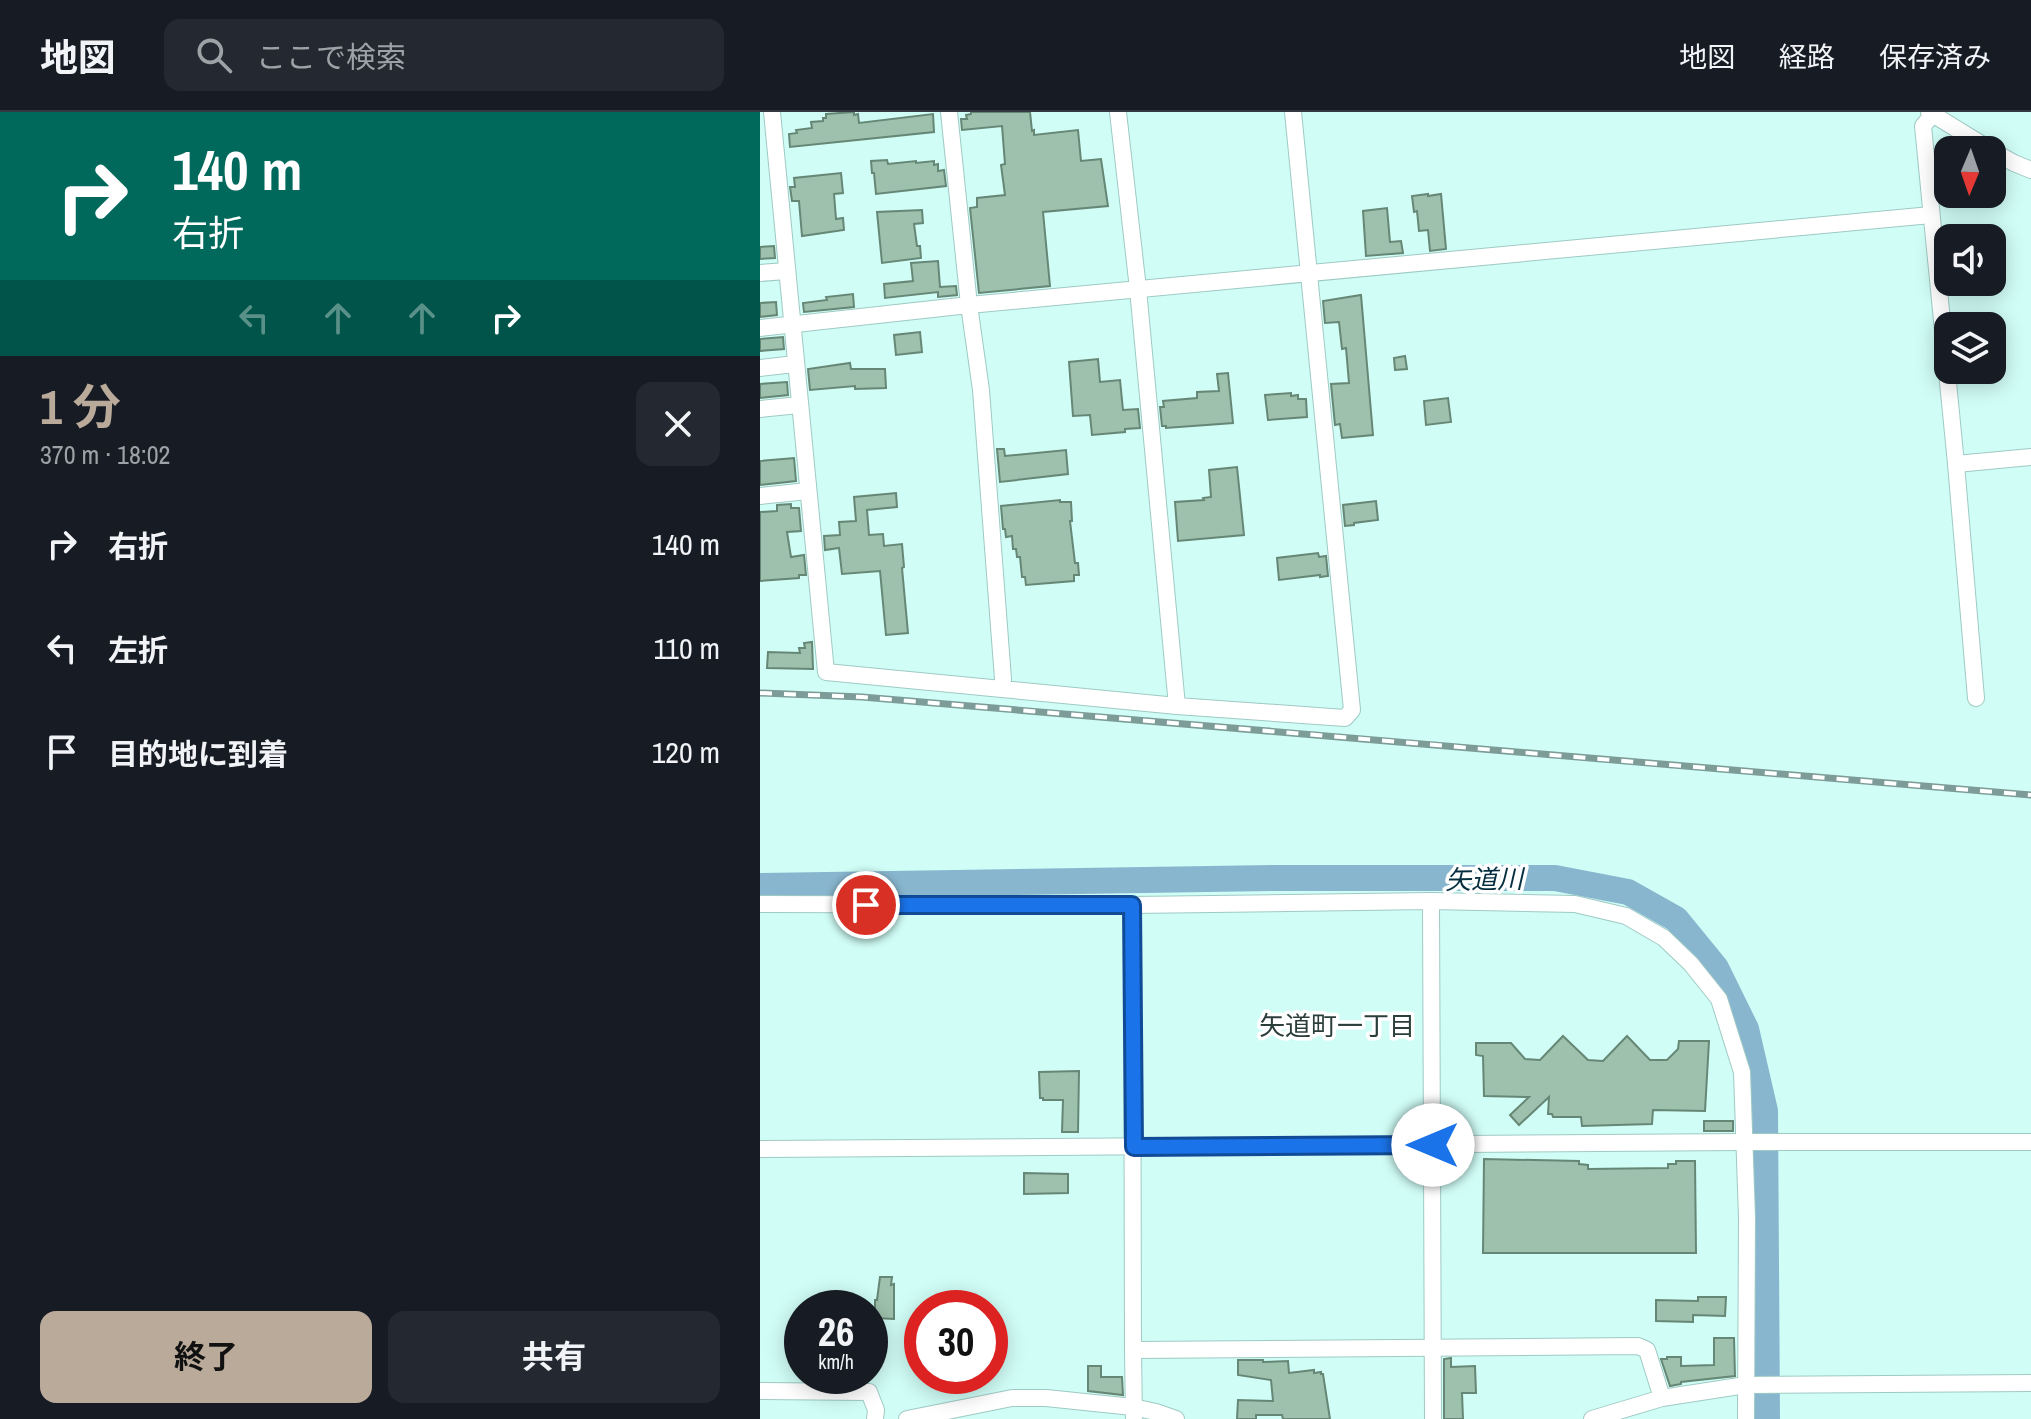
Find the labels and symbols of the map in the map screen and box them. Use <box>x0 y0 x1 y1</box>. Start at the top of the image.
north arrow <box>1934 136 2006 208</box>
water label: 矢道川 <box>1445 861 1526 897</box>
pin <box>832 871 900 939</box>
district label: 矢道町一丁目 <box>1259 1008 1415 1043</box>
position arrow <box>1391 1103 1475 1187</box>
speed limit sign: 30 <box>904 1290 1008 1394</box>

